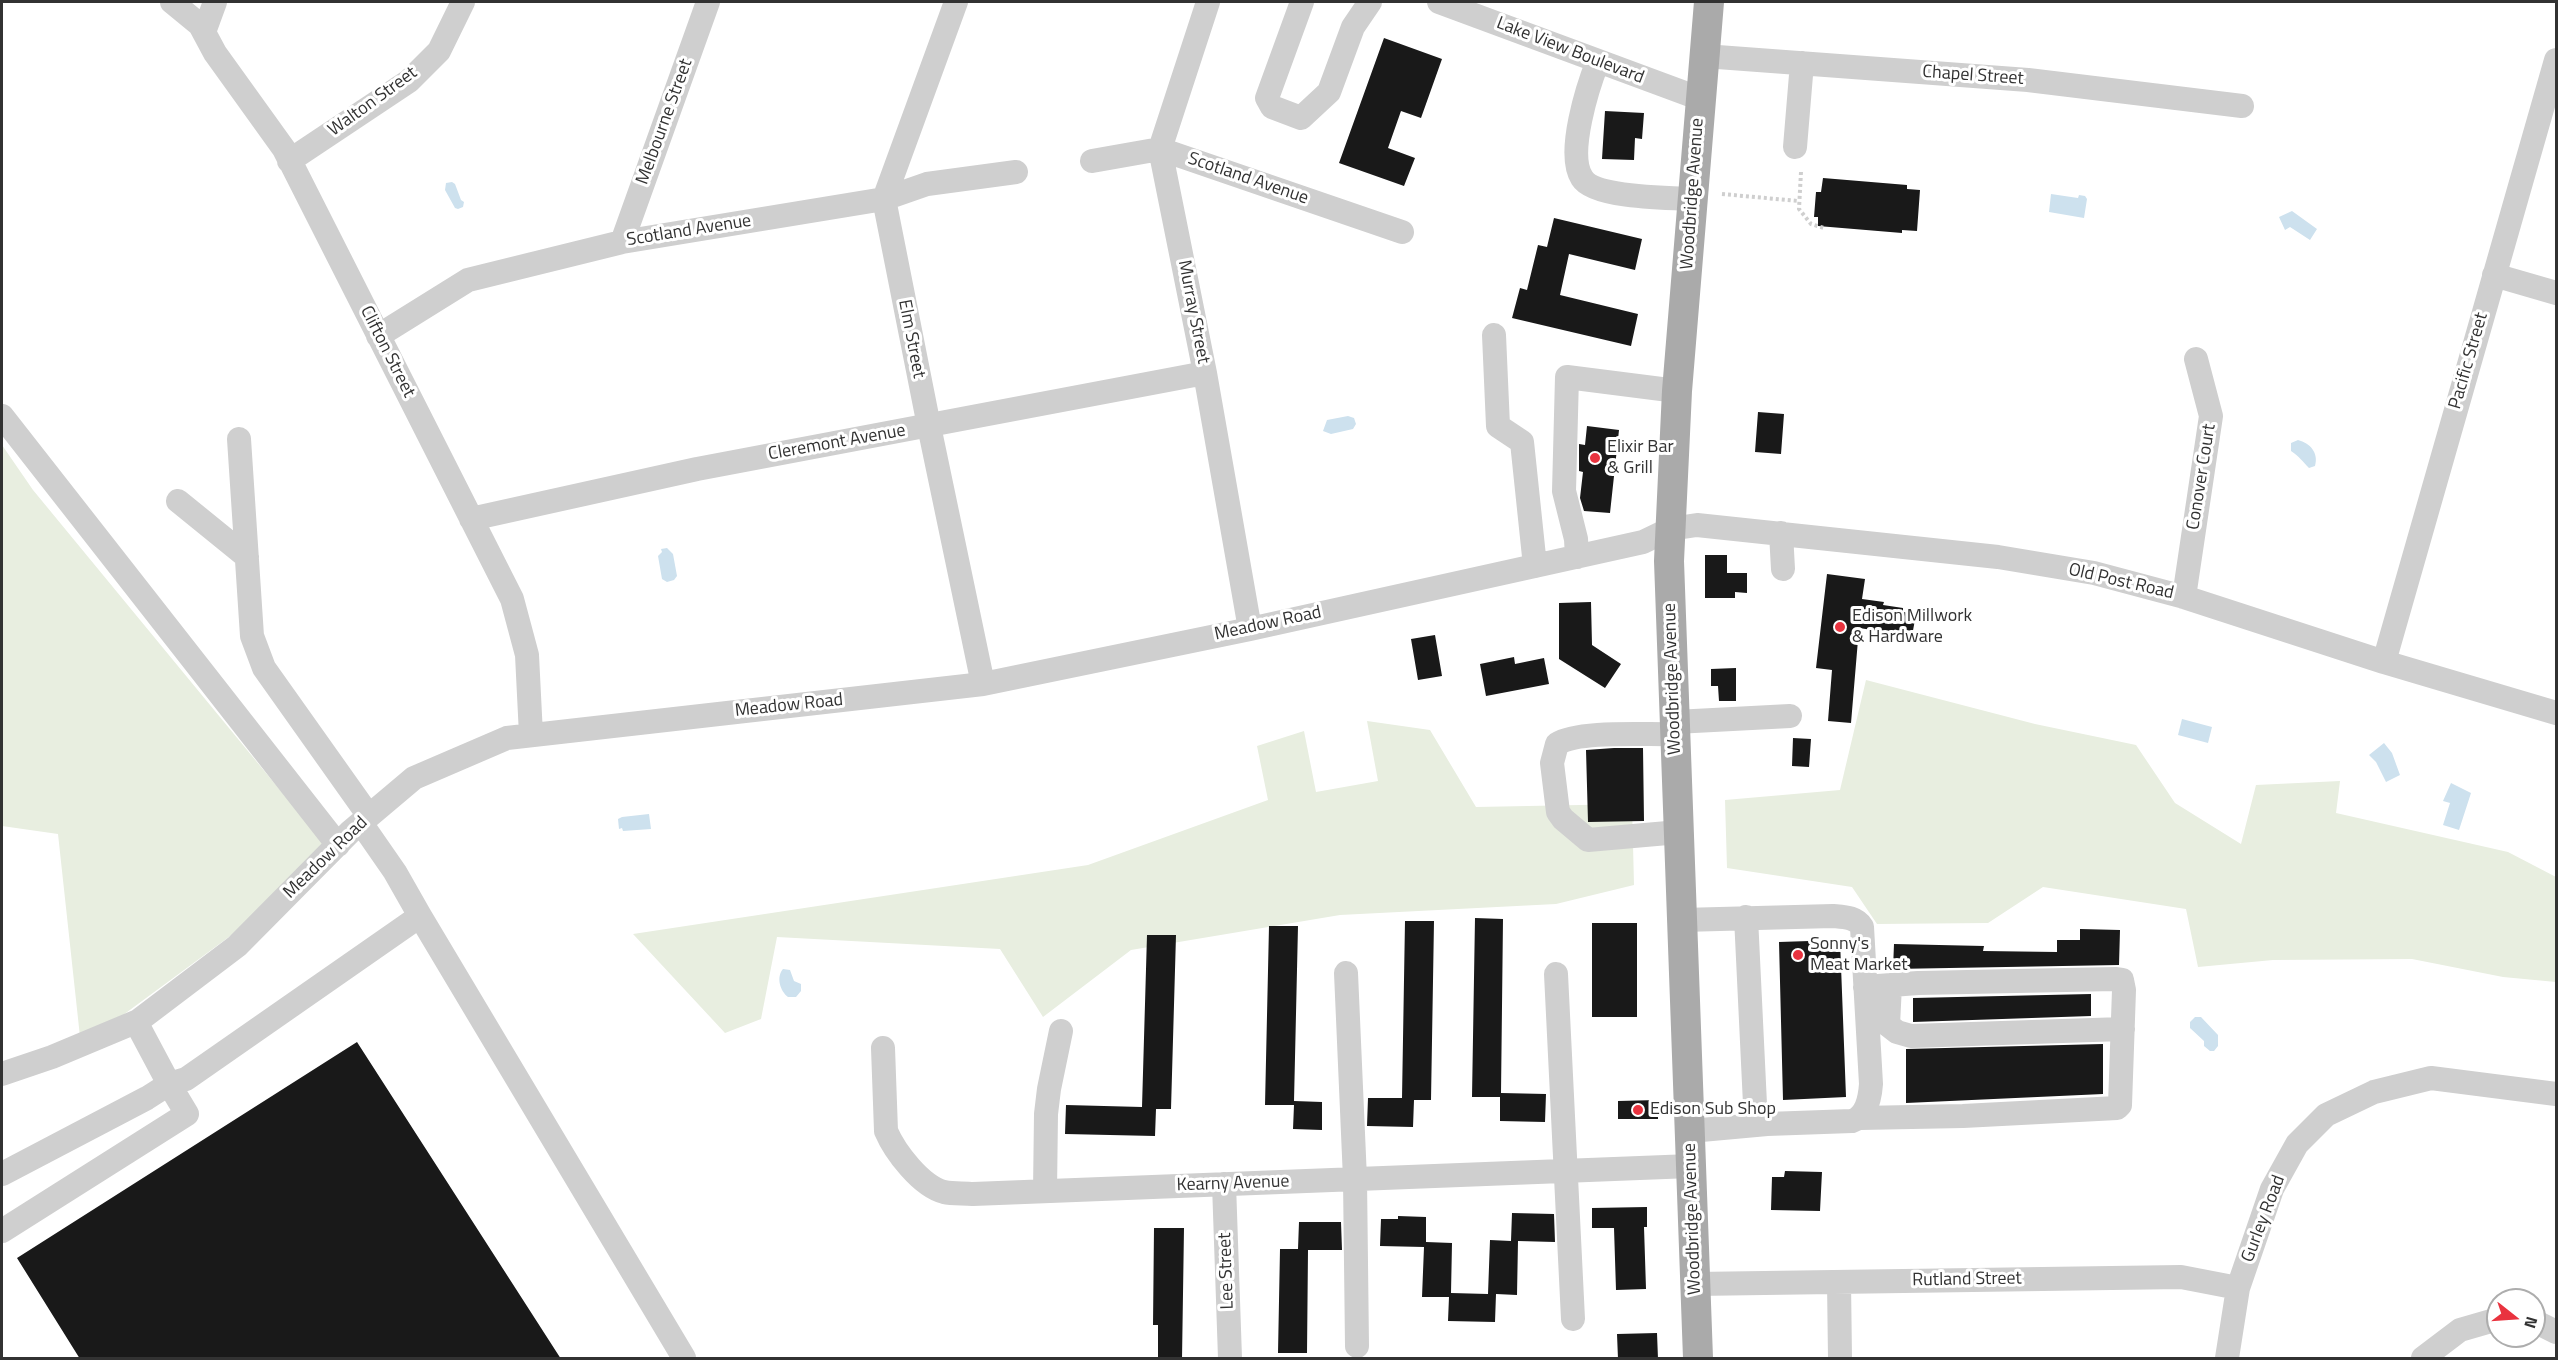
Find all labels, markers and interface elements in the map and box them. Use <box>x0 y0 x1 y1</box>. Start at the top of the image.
street label: Lake View Boulevard <box>1493 13 1647 89</box>
street label: Melbourne Street <box>632 56 698 188</box>
street label: Walton Street <box>324 62 422 142</box>
street label: Chapel Street <box>1922 62 2024 90</box>
street label: Woodbridge Avenue <box>1677 117 1709 271</box>
street label: Scotland Avenue <box>1185 148 1311 210</box>
street label: Scotland Avenue <box>625 210 753 252</box>
street label: Murray Street <box>1172 258 1214 366</box>
street label: Elm Street <box>893 298 929 380</box>
street label: Clifton Street <box>355 303 419 401</box>
street label: Pacific Street <box>2445 310 2493 412</box>
street label: Cleremont Avenue <box>767 420 907 466</box>
street label: Conover Court <box>2183 422 2221 532</box>
place label: Elixir Bar & Grill <box>1607 437 1674 480</box>
marker: Elixir Bar & Grill <box>1588 451 1602 465</box>
street label: Old Post Road <box>2066 559 2176 605</box>
street label: Meadow Road <box>1213 602 1323 646</box>
street label: Woodbridge Avenue <box>1660 603 1686 755</box>
place label: Edison Millwork & Hardware <box>1852 606 1972 648</box>
marker: Edison Millwork & Hardware <box>1833 620 1847 634</box>
street label: Meadow Road <box>734 690 844 722</box>
street label: Meadow Road <box>279 812 373 904</box>
place label: Sonny's Meat Market <box>1810 934 1908 976</box>
marker: Sonny's Meat Market <box>1791 948 1805 962</box>
place label: Edison Sub Shop <box>1650 1099 1776 1121</box>
marker: Edison Sub Shop <box>1631 1103 1645 1117</box>
street label: Woodbridge Avenue <box>1680 1143 1706 1295</box>
street label: Kearny Avenue <box>1176 1171 1290 1197</box>
street label: Gurley Road <box>2238 1172 2290 1266</box>
street label: Lee Street <box>1215 1232 1239 1310</box>
street label: Rutland Street <box>1912 1268 2022 1292</box>
north arrow <box>2486 1288 2546 1348</box>
text: N <box>2518 1314 2544 1331</box>

